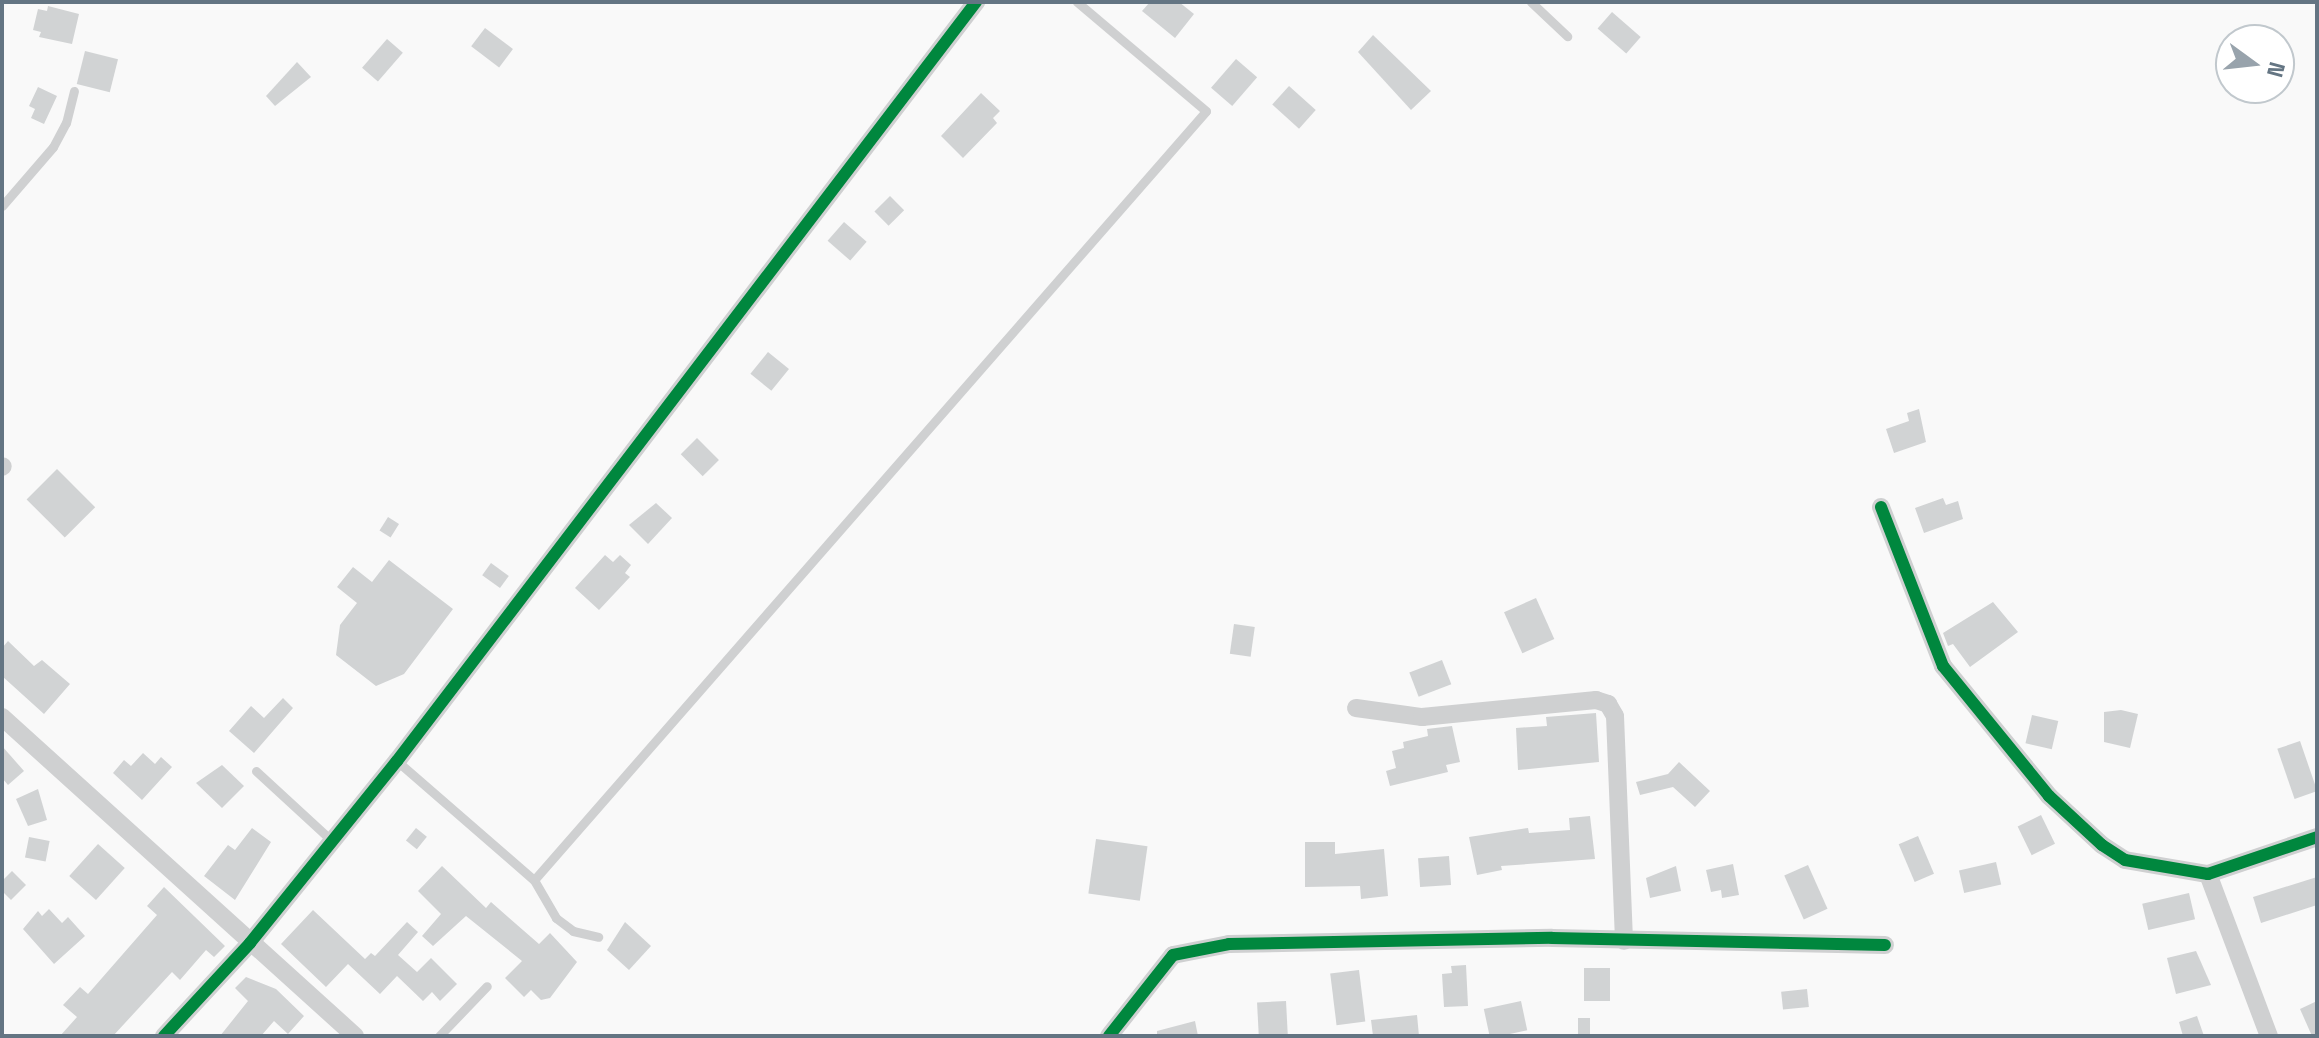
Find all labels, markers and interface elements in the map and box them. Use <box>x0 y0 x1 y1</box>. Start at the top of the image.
north arrow <box>2215 24 2295 104</box>
text: N <box>2261 59 2292 80</box>

